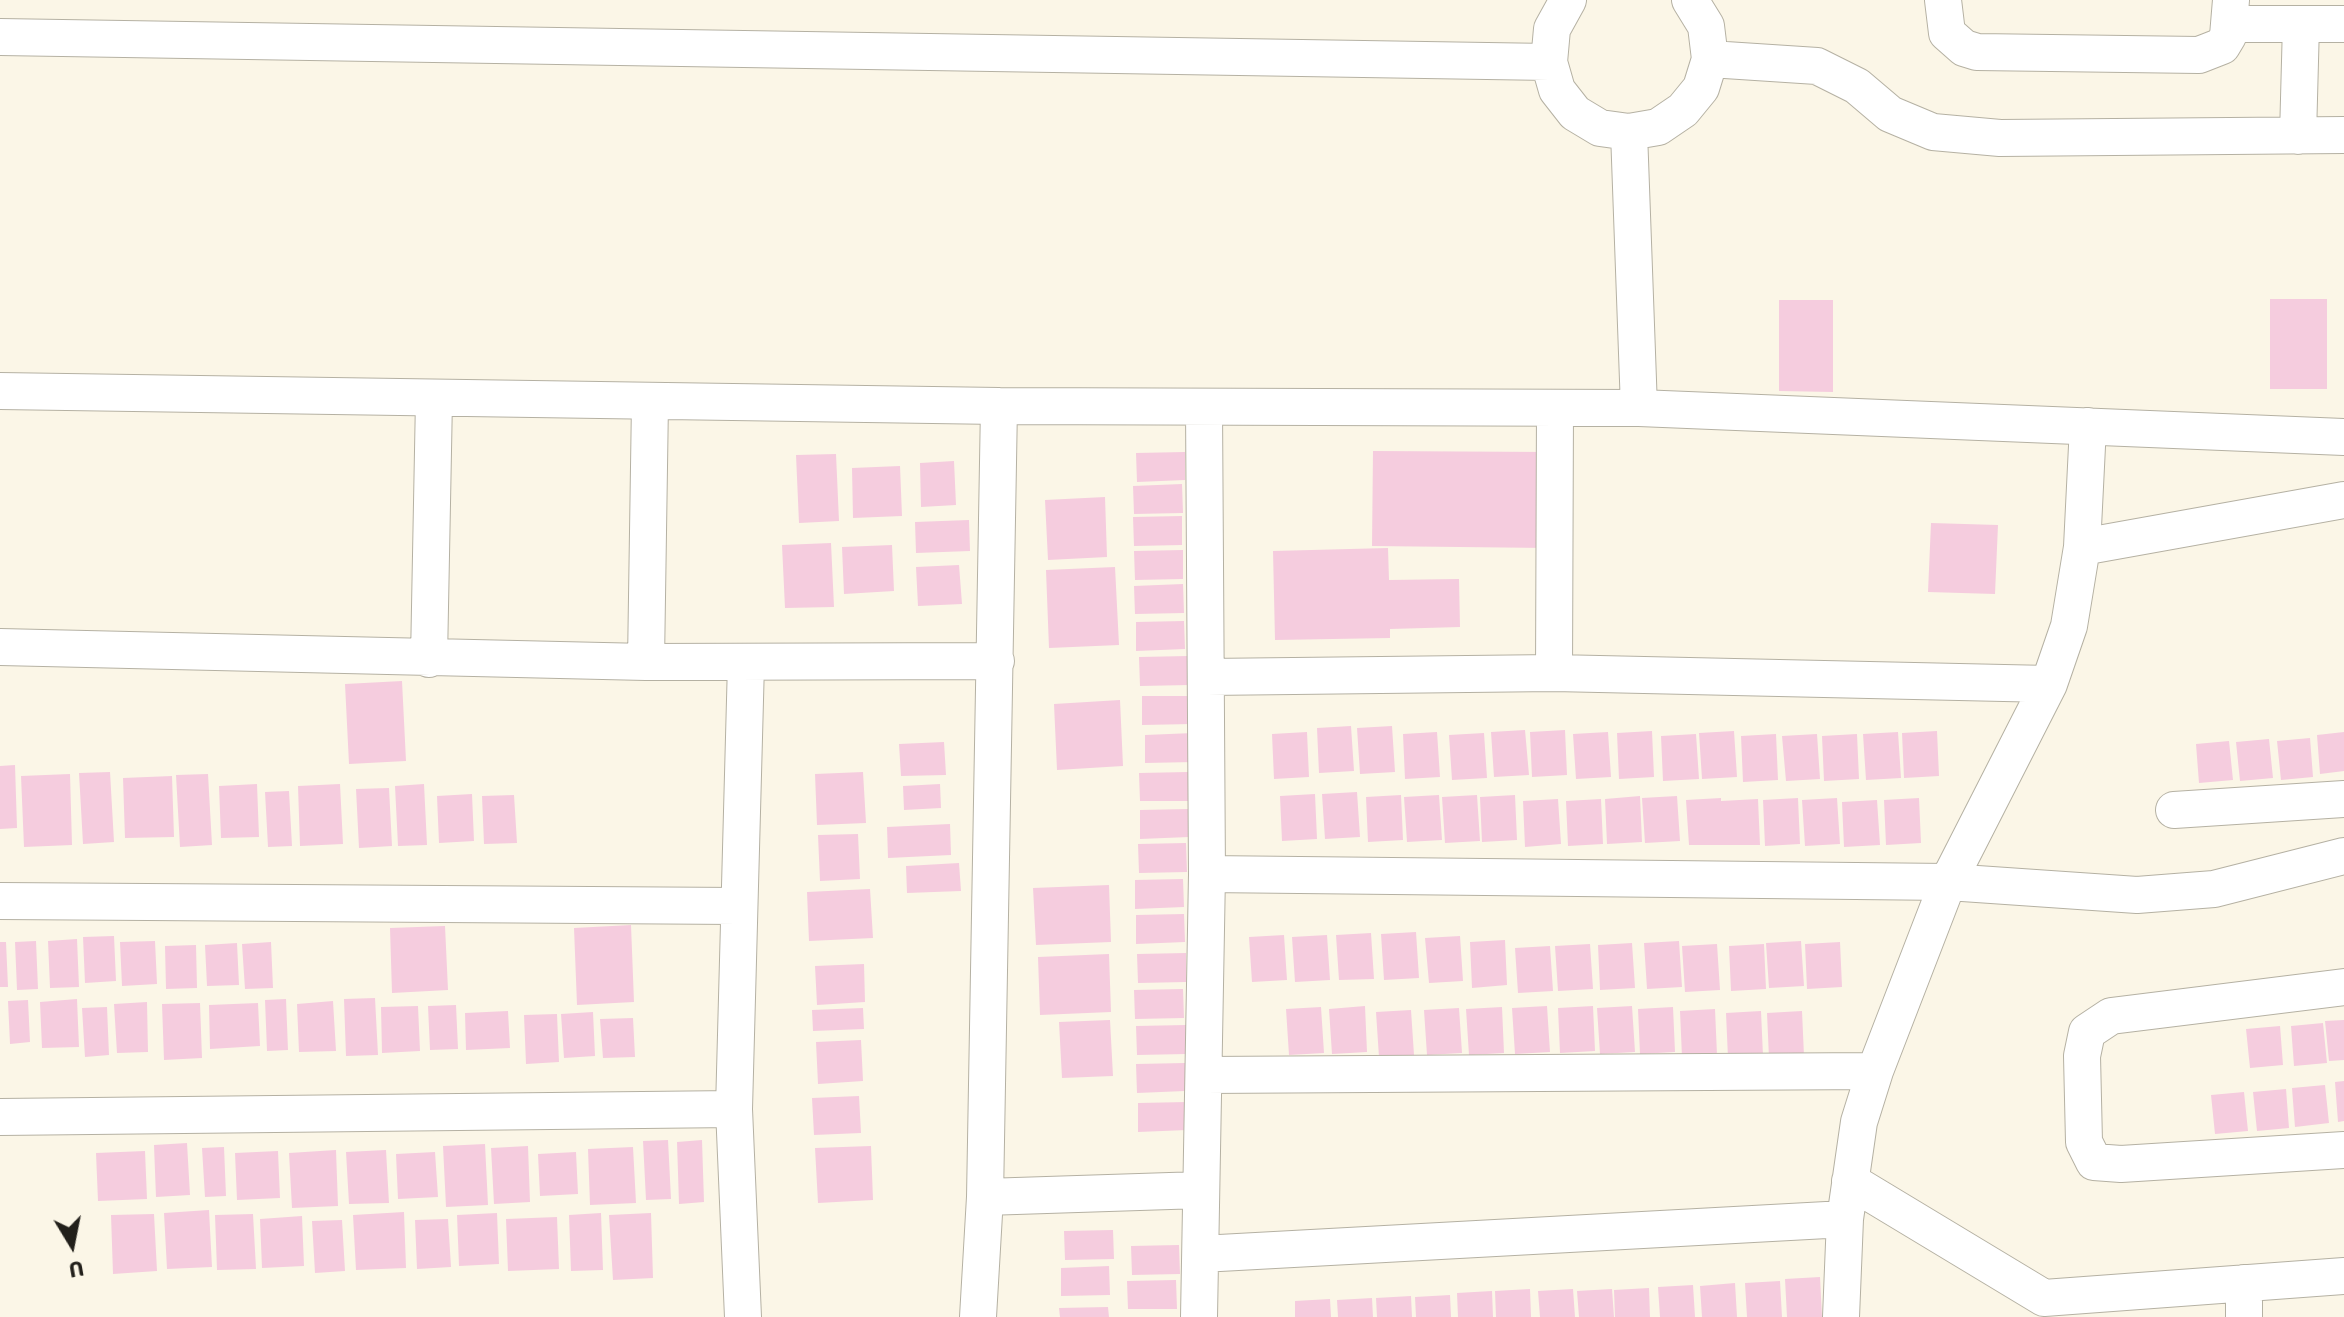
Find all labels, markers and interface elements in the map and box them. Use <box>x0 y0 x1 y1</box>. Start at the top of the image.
north arrow <box>32 1205 112 1285</box>
text: U <box>67 1255 86 1284</box>

